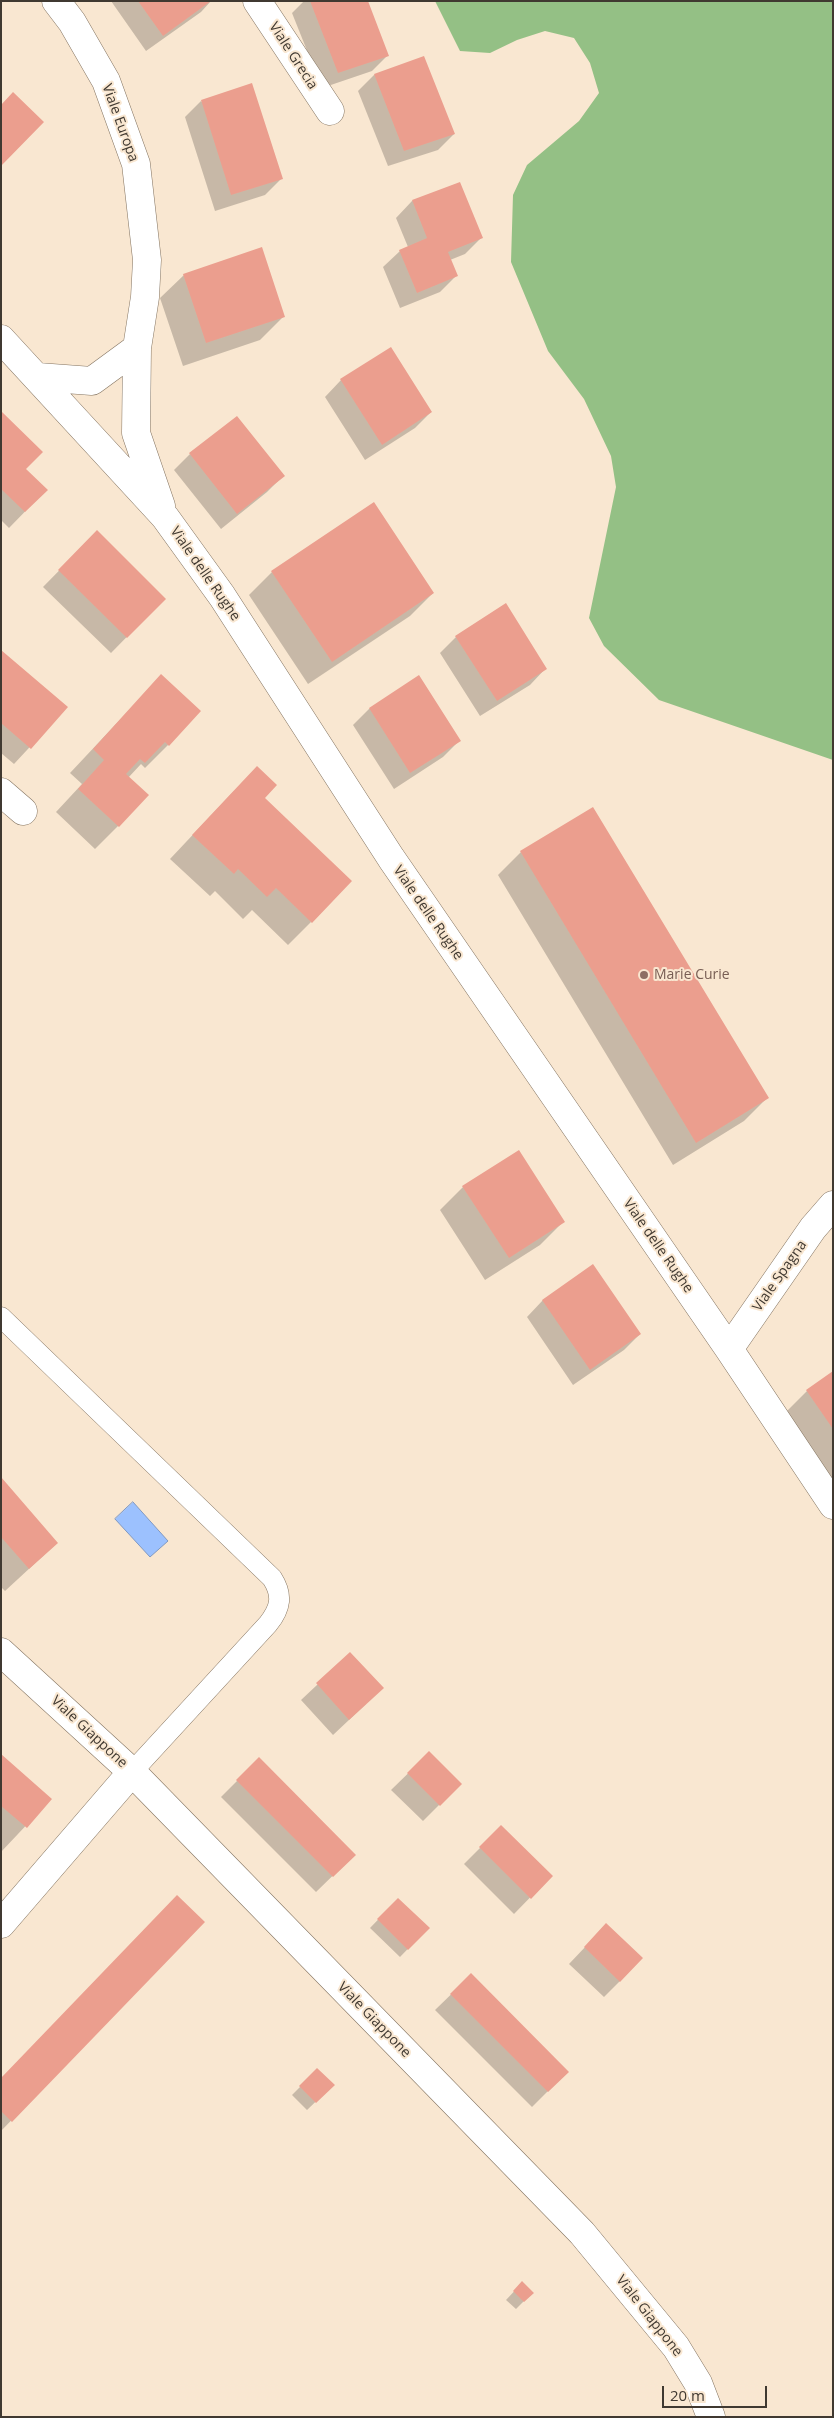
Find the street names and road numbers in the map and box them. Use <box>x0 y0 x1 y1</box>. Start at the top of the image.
street label: Viale Grecia <box>265 19 321 93</box>
street label: Viale Europa <box>98 82 142 164</box>
street label: Viale delle Rughe <box>166 524 244 624</box>
street label: Viale delle Rughe <box>389 863 467 963</box>
street label: Viale delle Rughe <box>619 1196 697 1296</box>
street label: Viale Spagna <box>749 1237 811 1315</box>
street label: Viale Giappone <box>47 1692 131 1772</box>
street label: Viale Giappone <box>334 1979 414 2061</box>
street label: Viale Giappone <box>612 2272 686 2360</box>

